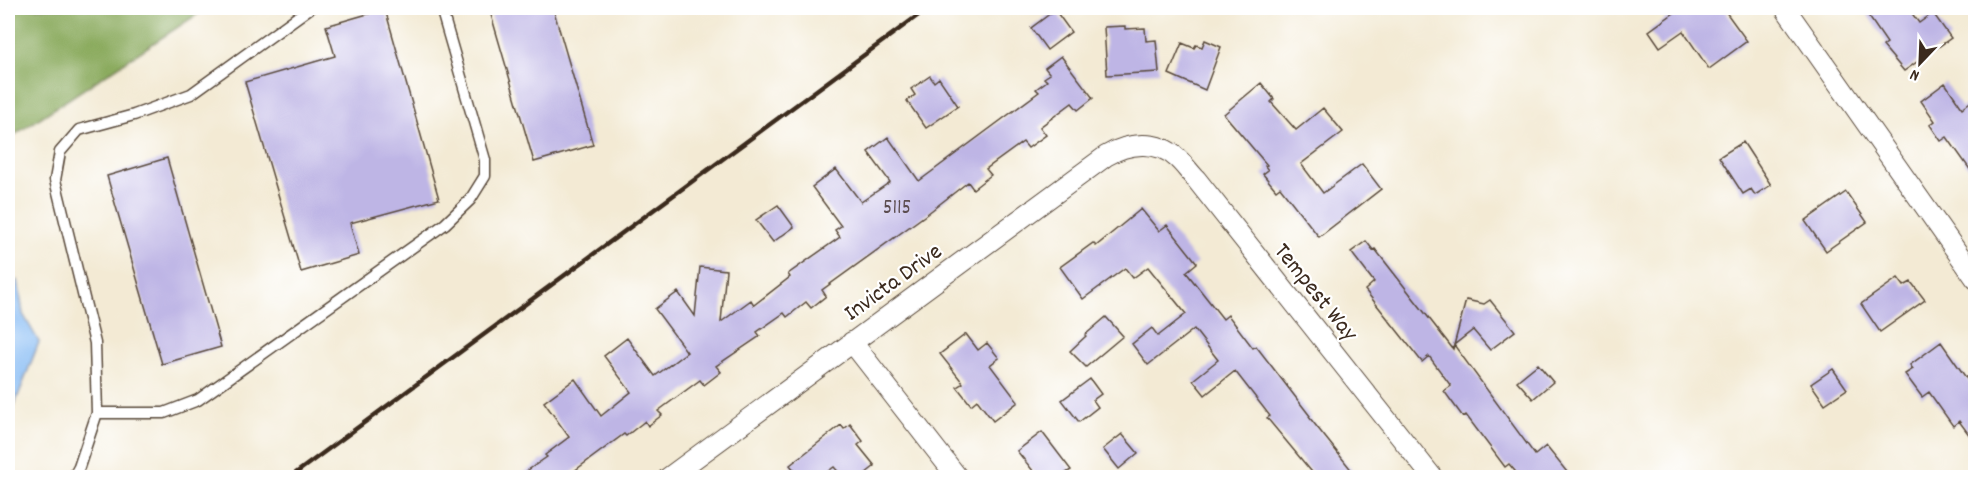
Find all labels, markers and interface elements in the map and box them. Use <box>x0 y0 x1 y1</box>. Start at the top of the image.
north arrow <box>1890 33 1950 93</box>
text: N <box>1907 62 1923 87</box>
house number: 5115 <box>883 194 911 224</box>
street label: Invicta Drive <box>837 236 950 331</box>
street label: Tempest Way <box>1264 237 1366 350</box>

